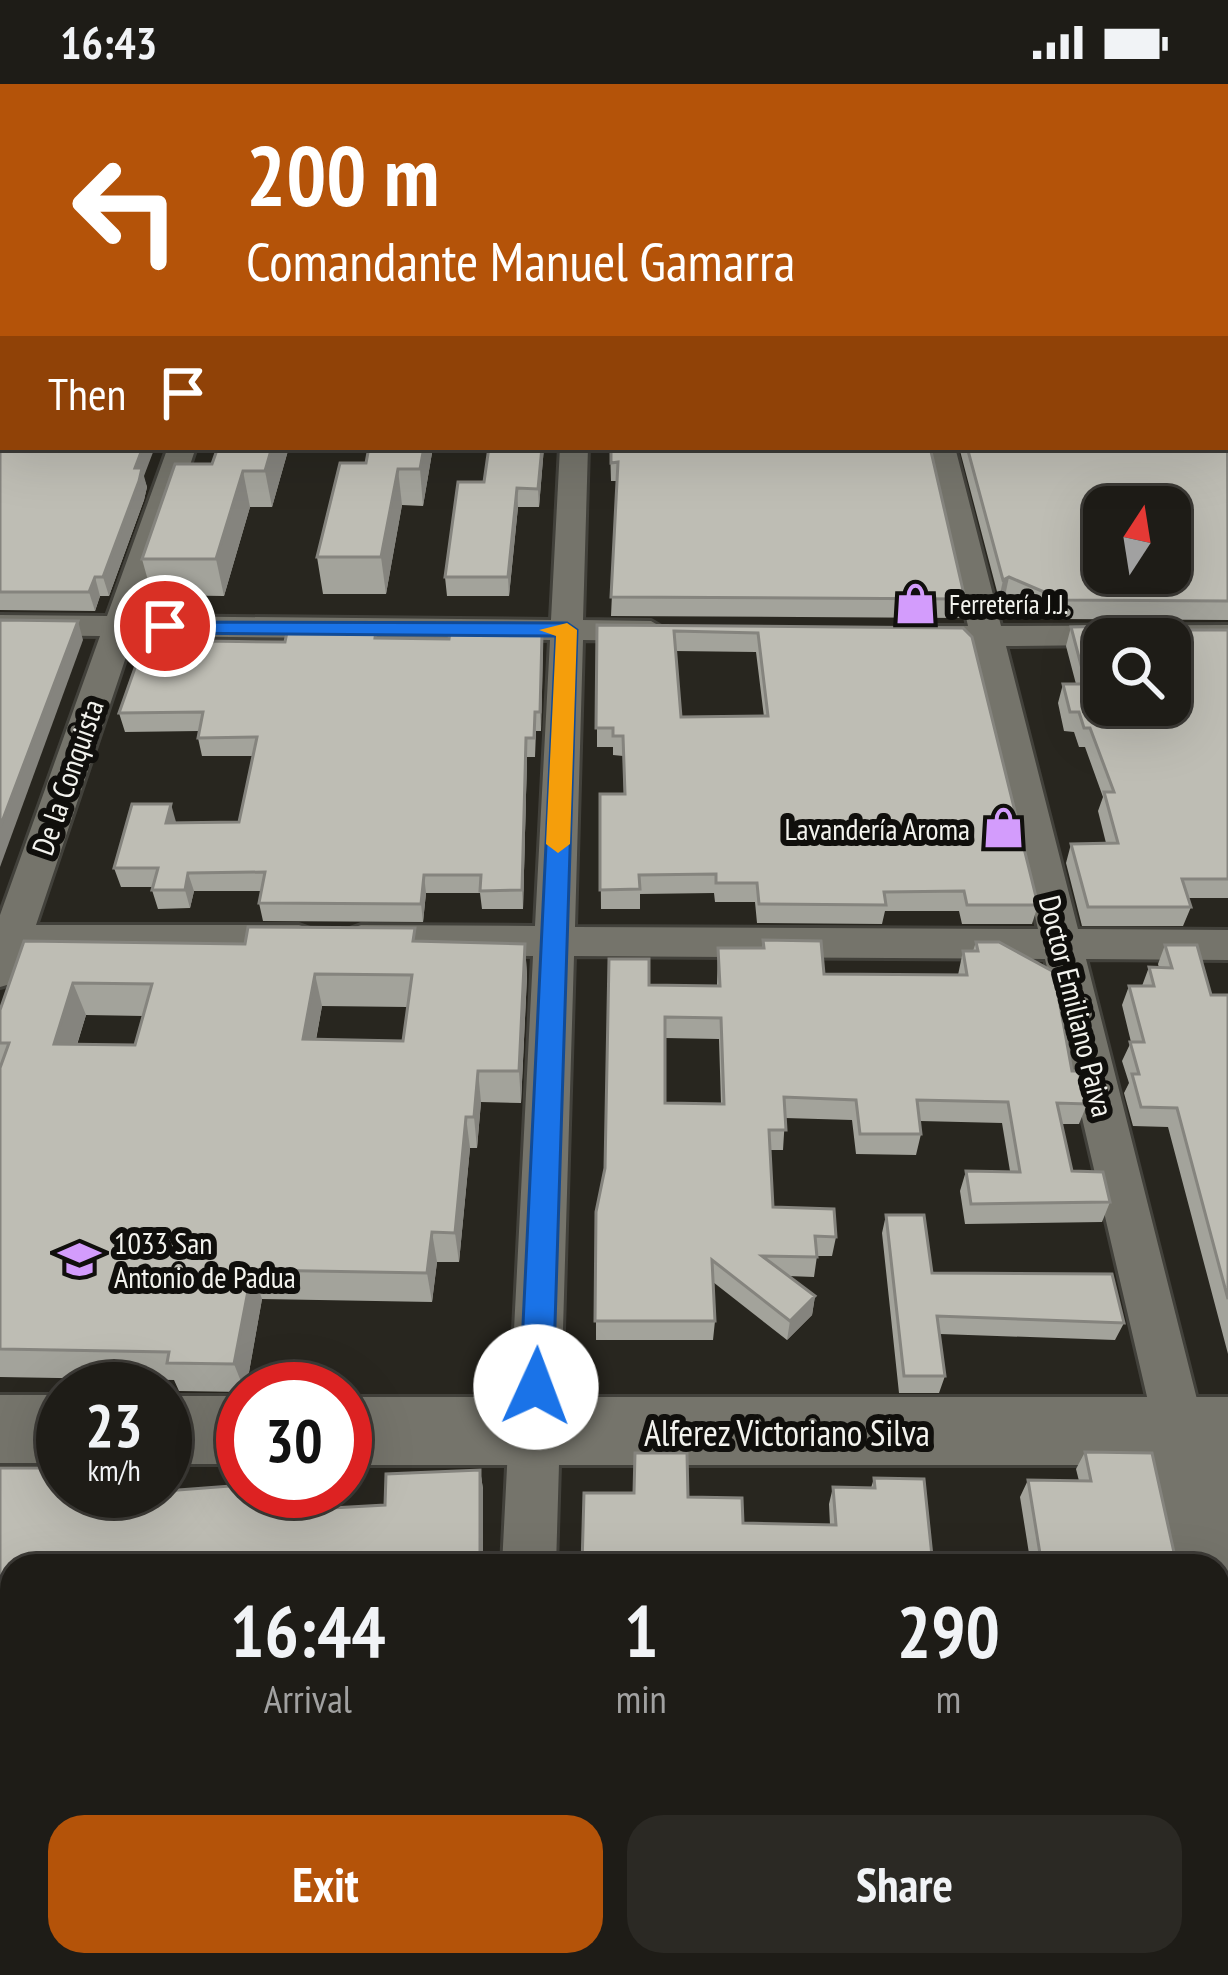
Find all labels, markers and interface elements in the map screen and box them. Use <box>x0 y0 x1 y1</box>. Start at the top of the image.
text: 16:43 <box>60 13 157 71</box>
text: 200 m <box>246 120 439 229</box>
icon: left <box>48 132 204 288</box>
text: Comandante Manuel Gamarra <box>246 226 795 296</box>
icon: arrive <box>150 360 216 426</box>
text: Then <box>48 364 126 422</box>
north arrow <box>1083 486 1191 594</box>
map controls <box>1083 486 1191 726</box>
pin <box>114 575 216 677</box>
shop icon: Ferretería J.J. <box>892 581 938 627</box>
place label: Ferretería J.J. <box>949 587 1068 621</box>
icon: arrive <box>132 593 198 659</box>
button: search <box>1083 618 1191 726</box>
street label: De la Conquista <box>22 694 112 860</box>
shop icon: Lavandería Aroma <box>981 805 1027 851</box>
place label: Lavandería Aroma <box>785 809 970 848</box>
street label: Doctor Emiliano Paiva <box>1031 891 1123 1121</box>
place label: 1033 San Antonio de Padua <box>114 1223 296 1296</box>
school or university icon: 1033 San Antonio de Padua <box>57 1236 103 1282</box>
position arrow <box>473 1324 599 1450</box>
speed limit sign: 30 <box>216 1362 372 1518</box>
text: 23 <box>85 1386 143 1464</box>
street label: Alferez Victoriano Silva <box>644 1409 930 1456</box>
text: km/h <box>87 1450 141 1489</box>
text: 16:44 <box>230 1584 386 1677</box>
text: 1 <box>624 1584 658 1677</box>
text: 290 <box>897 1584 1000 1677</box>
text: Arrival <box>264 1673 352 1724</box>
text: min <box>616 1673 667 1724</box>
text: m <box>936 1673 961 1724</box>
button: Exit <box>48 1815 603 1953</box>
button: Share <box>627 1815 1182 1953</box>

